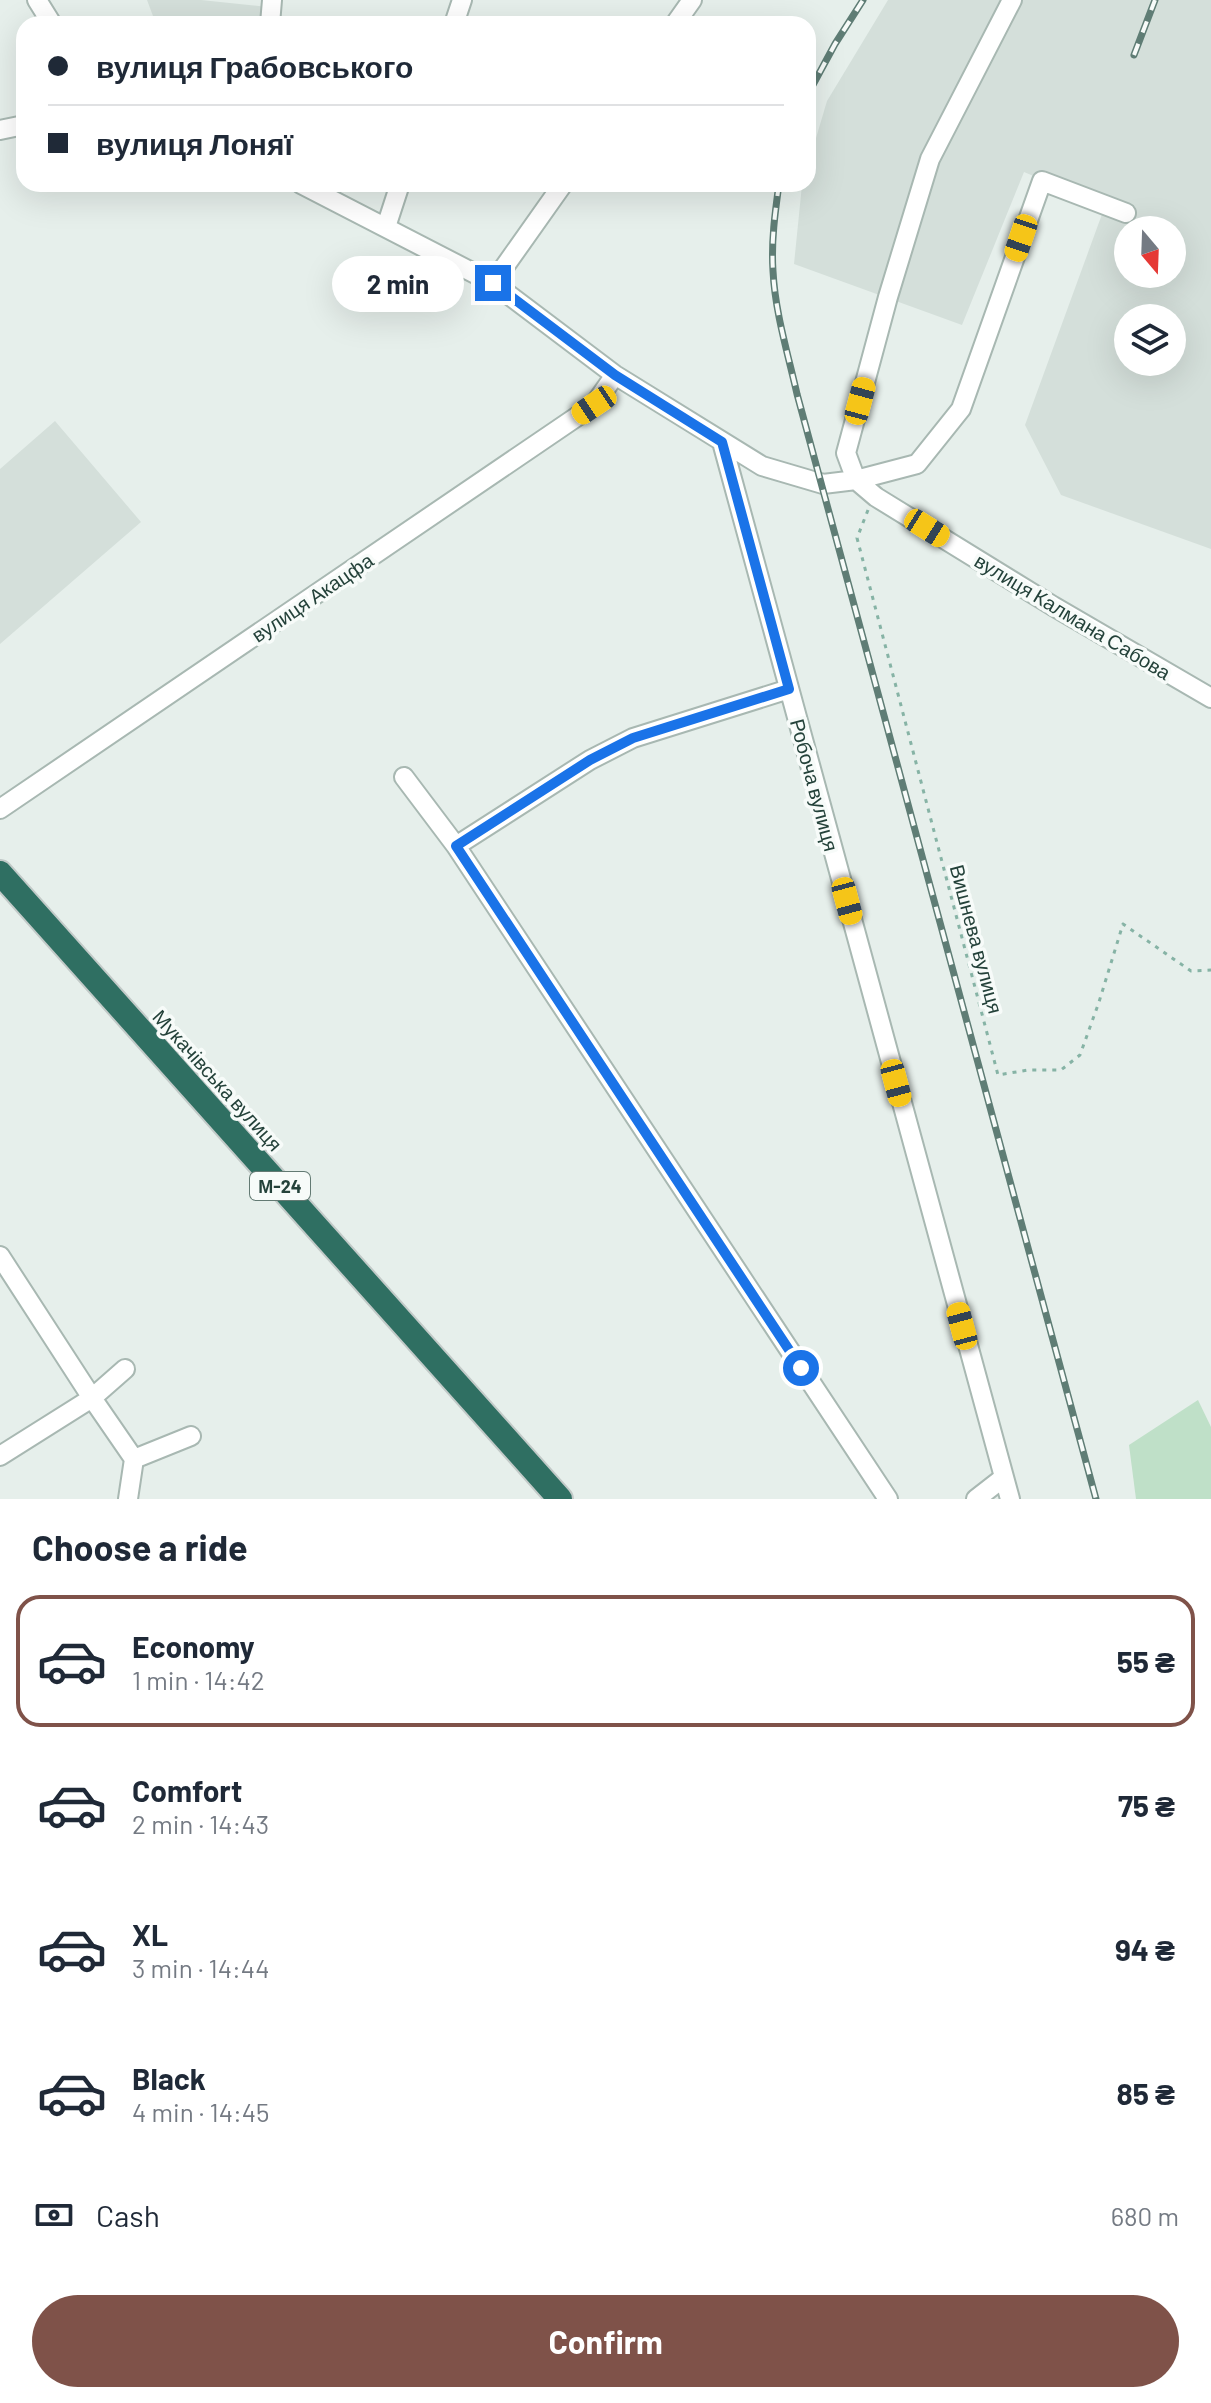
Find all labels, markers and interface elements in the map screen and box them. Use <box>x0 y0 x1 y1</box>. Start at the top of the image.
text: вулиця Грабовського <box>96 48 413 84</box>
text: вулиця Лоняї <box>96 125 293 161</box>
car <box>1002 211 1040 265</box>
north arrow <box>1114 216 1186 288</box>
map controls <box>1114 216 1186 376</box>
callout: 2 min <box>333 255 465 311</box>
route end <box>475 265 511 301</box>
text: 2 min <box>367 268 429 299</box>
button: layers <box>1114 304 1186 376</box>
car <box>842 375 878 427</box>
car <box>567 382 621 428</box>
car <box>900 505 954 551</box>
street label: вулиця Акацфа <box>247 547 378 647</box>
street label: вулиця Калмана Сабова <box>971 548 1176 684</box>
street label: Робоча вулиця <box>786 716 844 854</box>
street label: Вишнева вулиця <box>946 862 1008 1016</box>
car <box>829 875 865 927</box>
street label: Мукачівська вулиця <box>148 1004 288 1156</box>
car <box>878 1057 914 1109</box>
road number: М-24 <box>250 1172 310 1200</box>
car <box>944 1300 980 1352</box>
route start <box>783 1350 819 1386</box>
text: Choose a ride <box>32 1525 248 1568</box>
icon: car <box>36 1625 108 1697</box>
text: Economy <box>132 1628 255 1664</box>
text: 55 ₴ <box>1117 1643 1175 1679</box>
text: 1 min · 14:42 <box>132 1664 265 1695</box>
icon: car <box>36 1769 108 1841</box>
text: Comfort <box>132 1772 242 1808</box>
text: 75 ₴ <box>1118 1787 1175 1823</box>
text: 2 min · 14:43 <box>132 1808 269 1839</box>
icon: car <box>36 1913 108 1985</box>
text: XL <box>132 1916 168 1952</box>
text: 94 ₴ <box>1115 1931 1175 1967</box>
text: 3 min · 14:44 <box>132 1952 270 1983</box>
icon: car <box>36 2057 108 2129</box>
text: Black <box>132 2060 206 2096</box>
text: 85 ₴ <box>1117 2075 1175 2111</box>
text: 4 min · 14:45 <box>132 2096 269 2127</box>
icon: cash <box>32 2193 76 2237</box>
text: Cash <box>96 2197 160 2233</box>
text: 680 m <box>1111 2200 1179 2231</box>
button: Confirm <box>32 2295 1179 2387</box>

